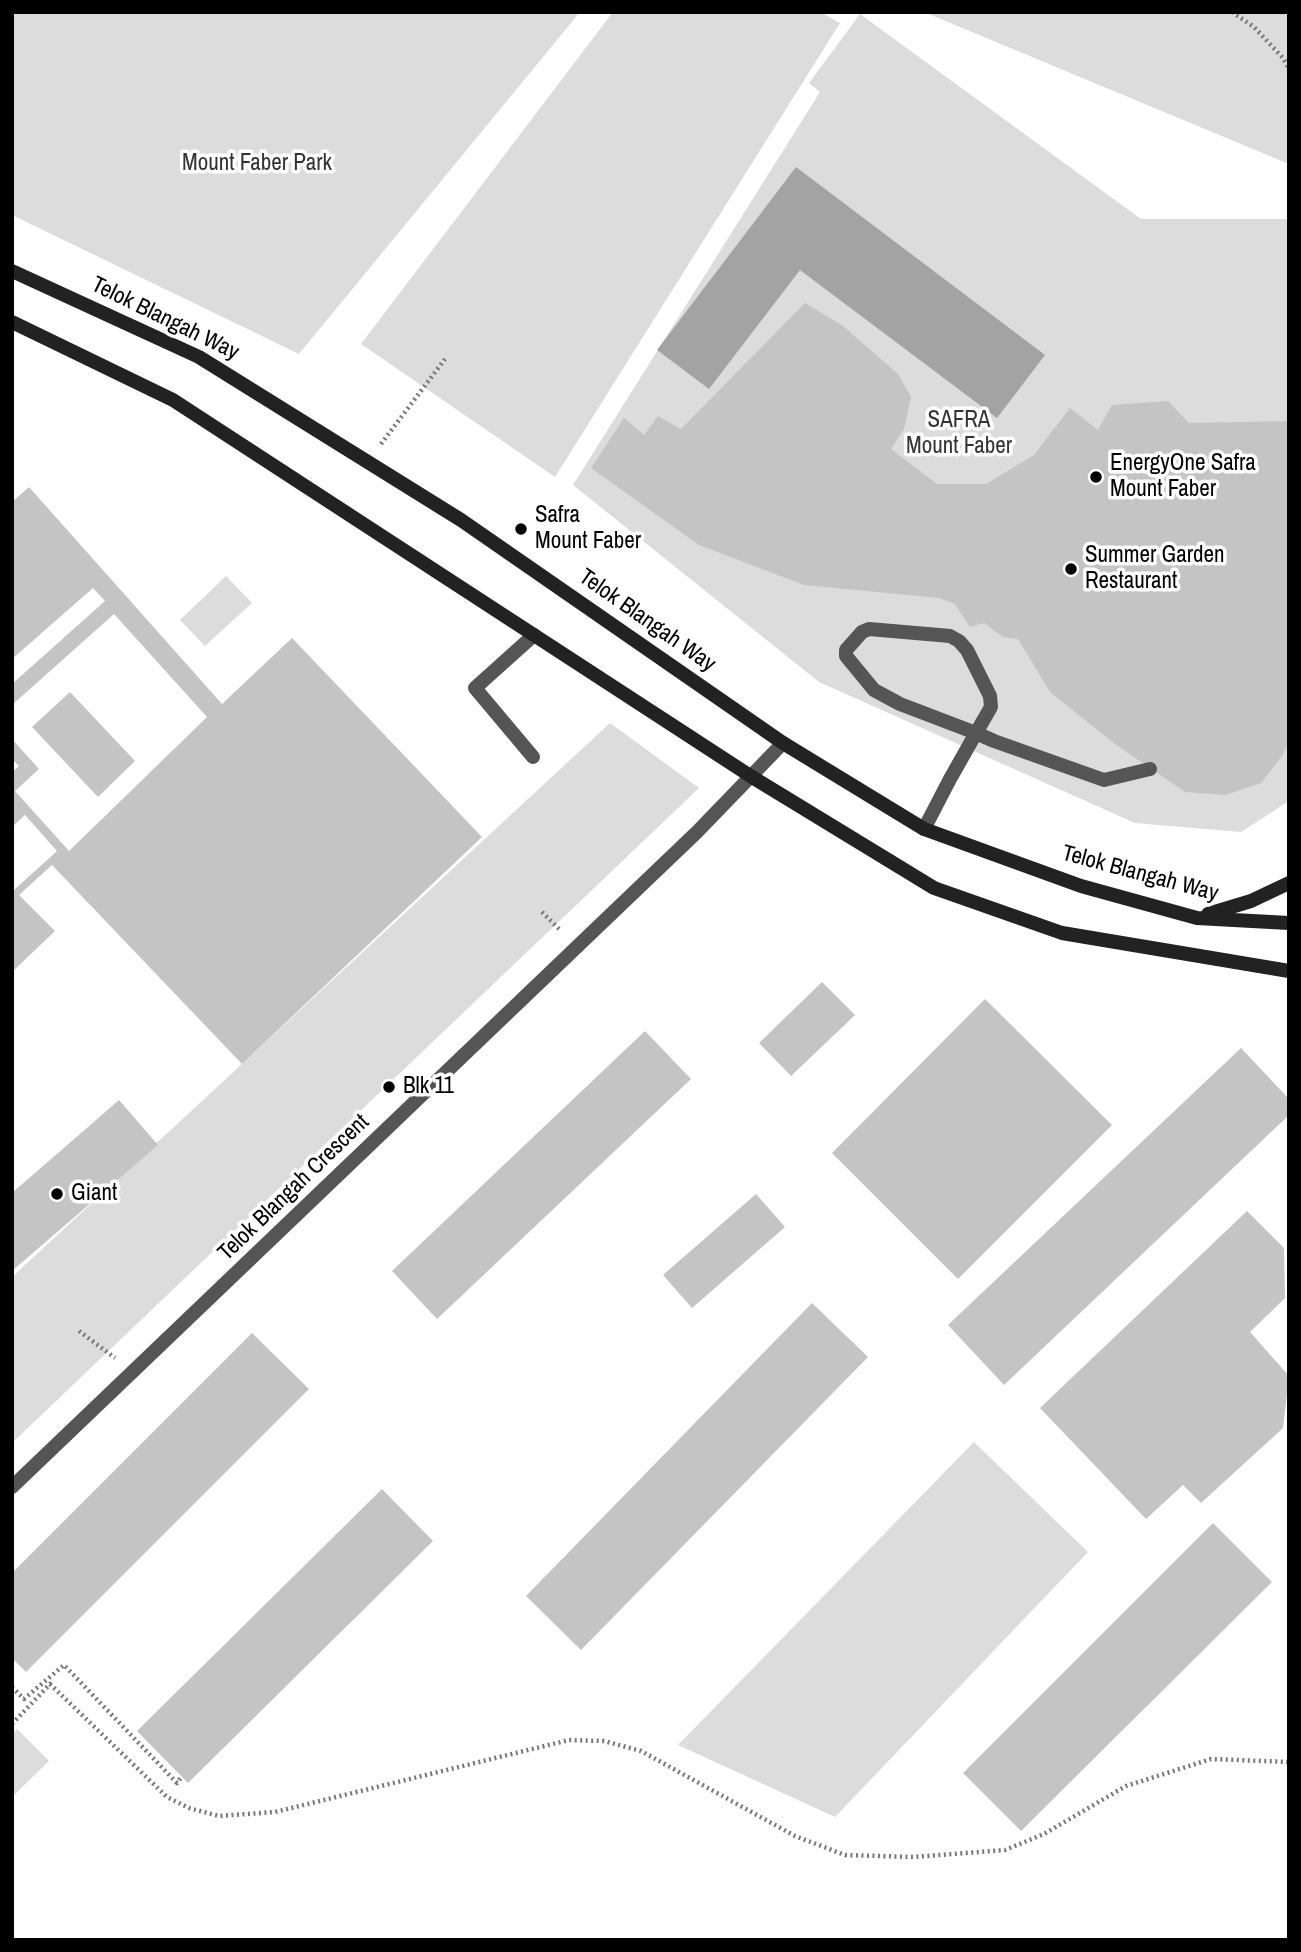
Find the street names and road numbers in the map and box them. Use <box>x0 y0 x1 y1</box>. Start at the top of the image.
street label: Telok Blangah Way <box>87 271 243 367</box>
street label: Telok Blangah Way <box>573 564 721 678</box>
street label: Telok Blangah Way <box>1059 840 1221 908</box>
street label: Telok Blangah Crescent <box>213 1109 375 1267</box>

